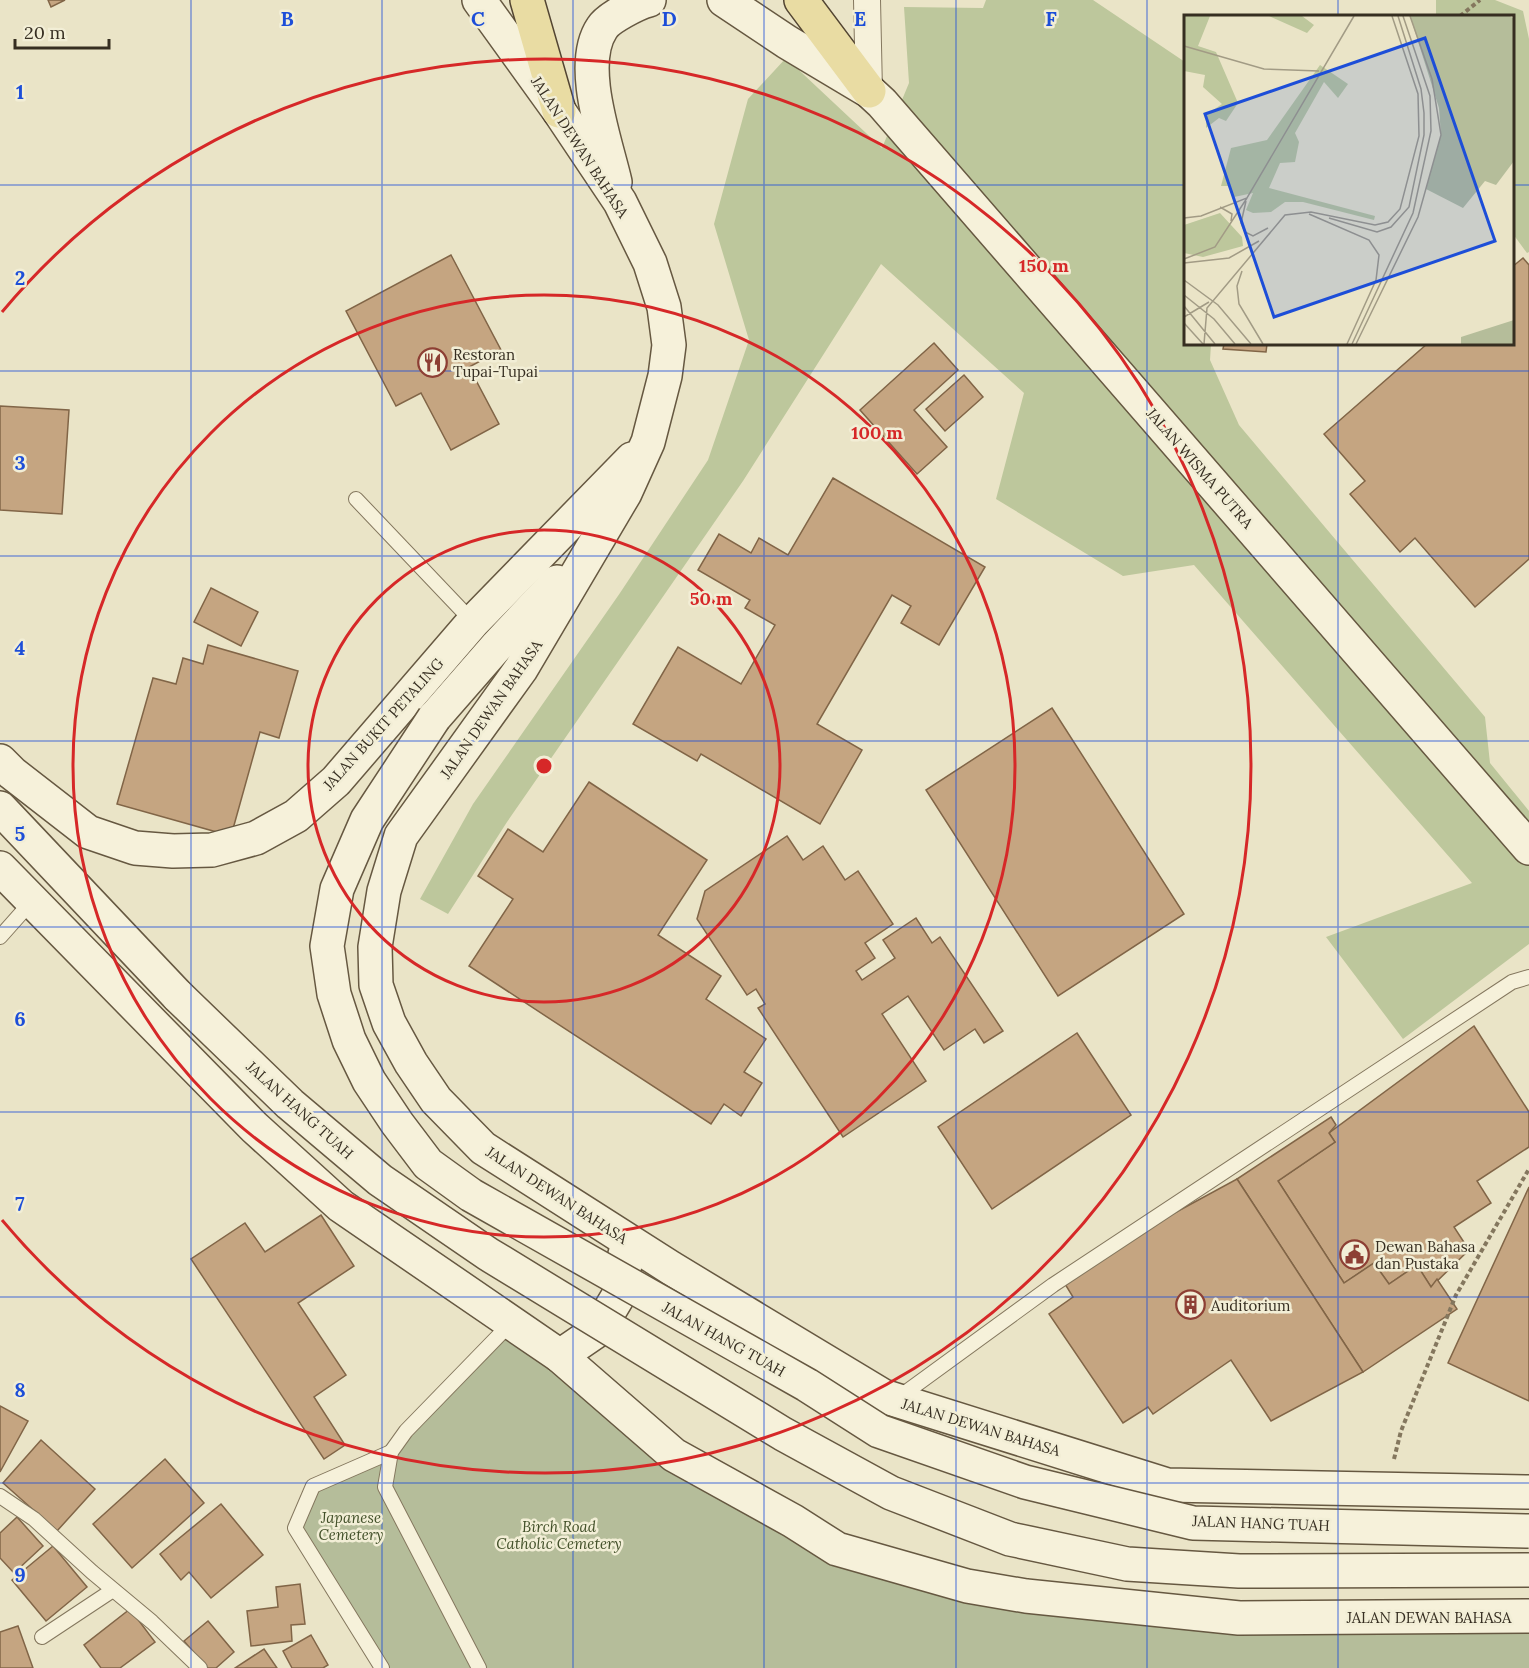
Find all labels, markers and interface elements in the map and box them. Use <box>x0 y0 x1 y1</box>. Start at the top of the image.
text: B <box>280 6 294 31</box>
text: C <box>471 6 485 31</box>
text: D <box>661 6 677 31</box>
text: E <box>854 6 866 31</box>
text: F <box>1045 6 1057 31</box>
scale bar <box>15 12 110 50</box>
inset map <box>1184 15 1514 345</box>
text: 20 m <box>24 21 66 44</box>
street label: JALAN DEWAN BAHASA <box>527 72 633 222</box>
text: 1 <box>16 79 24 104</box>
text: 150 m <box>1019 254 1069 277</box>
text: 2 <box>15 265 25 290</box>
place label: Restoran Tupai-Tupai <box>453 345 538 381</box>
restaurant icon: Restoran Tupai-Tupai <box>416 347 448 379</box>
street label: JALAN WISMA PUTRA <box>1142 403 1258 533</box>
text: 100 m <box>851 421 903 444</box>
text: 3 <box>14 450 26 475</box>
text: 50 m <box>690 587 733 610</box>
text: 4 <box>15 635 26 660</box>
street label: JALAN DEWAN BAHASA <box>435 636 546 783</box>
street label: JALAN BUKIT PETALING <box>318 654 448 795</box>
centre of rings <box>534 756 554 776</box>
text: 5 <box>15 821 26 846</box>
text: 6 <box>14 1006 26 1031</box>
street label: JALAN HANG TUAH <box>242 1056 358 1163</box>
street label: JALAN DEWAN BAHASA <box>482 1142 632 1248</box>
text: 7 <box>15 1191 25 1216</box>
place label: Dewan Bahasa dan Pustaka <box>1375 1237 1476 1273</box>
public building icon: Dewan Bahasa dan Pustaka <box>1338 1239 1370 1271</box>
building icon: Auditorium <box>1174 1289 1206 1321</box>
place label: Auditorium <box>1210 1296 1290 1315</box>
street label: JALAN HANG TUAH <box>658 1297 789 1381</box>
text: 8 <box>14 1377 26 1402</box>
street label: JALAN DEWAN BAHASA <box>898 1394 1063 1460</box>
park label: Japanese Cemetery <box>318 1508 384 1544</box>
street label: JALAN HANG TUAH <box>1191 1511 1330 1535</box>
park label: Birch Road Catholic Cemetery <box>496 1517 622 1553</box>
text: 9 <box>14 1562 26 1587</box>
street label: JALAN DEWAN BAHASA <box>1346 1608 1512 1627</box>

